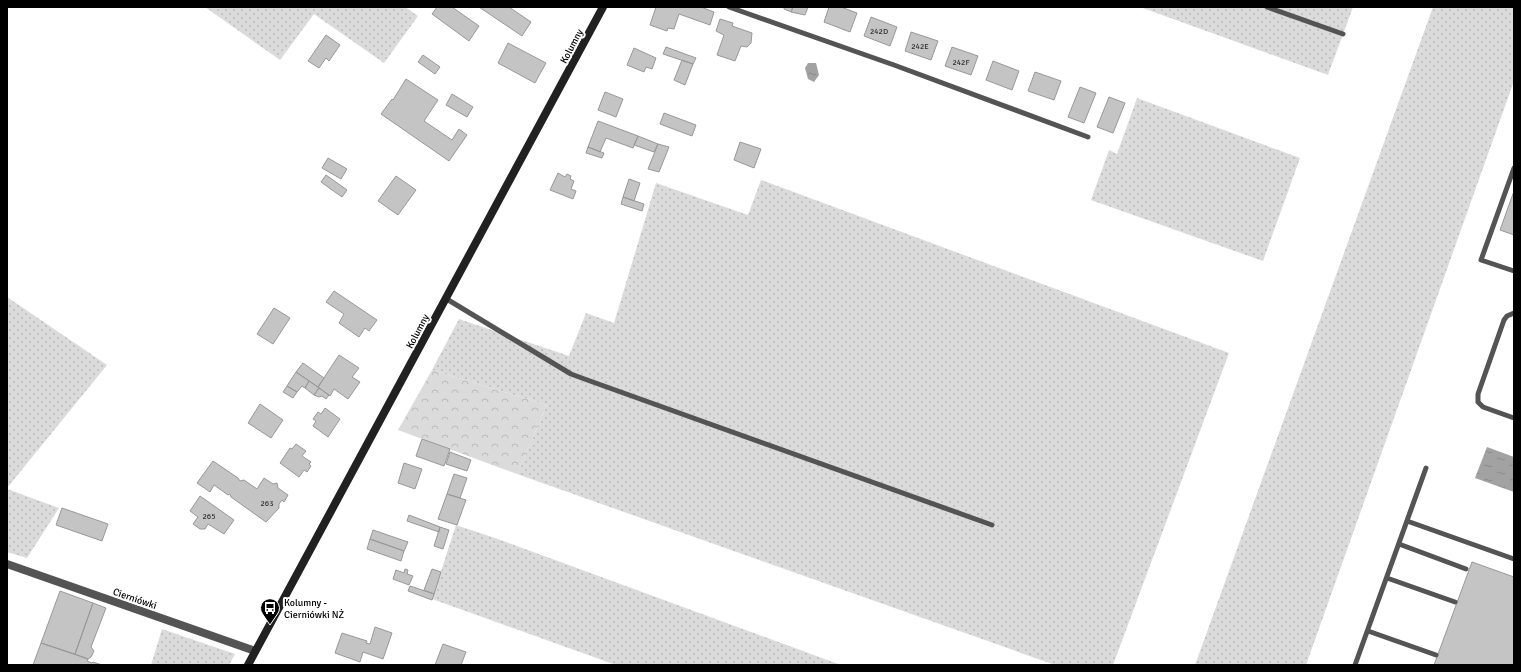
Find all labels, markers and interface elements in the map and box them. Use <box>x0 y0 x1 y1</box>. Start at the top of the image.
house number: 242D <box>870 26 888 36</box>
street label: Kolumny <box>558 27 586 66</box>
house number: 242E <box>911 41 929 51</box>
house number: 242F <box>952 57 970 67</box>
street label: Kolumny <box>404 312 432 351</box>
house number: 263 <box>261 498 273 508</box>
house number: 265 <box>203 511 215 521</box>
street label: Cierniówki <box>111 586 158 612</box>
bus stop icon: Kolumny - Cierniówki NŻ <box>259 597 281 625</box>
place label: Kolumny - Cierniówki NŻ <box>284 597 345 621</box>

